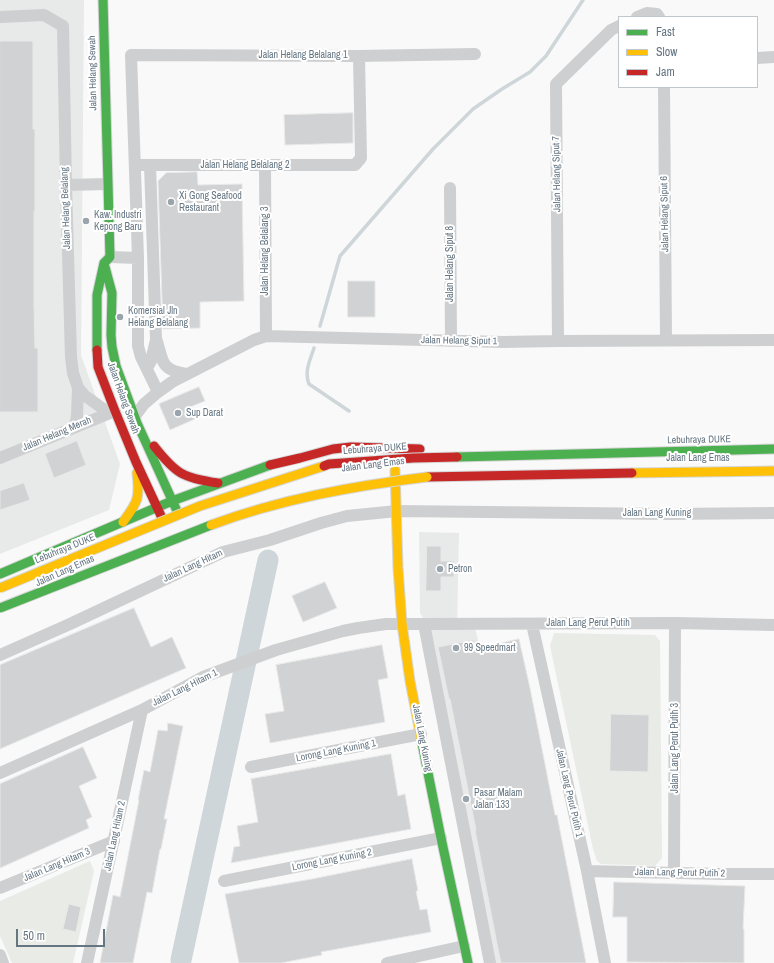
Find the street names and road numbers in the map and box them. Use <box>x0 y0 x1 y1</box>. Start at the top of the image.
street label: Jalan Helang Sewah <box>86 35 100 111</box>
street label: Jalan Helang Belalang 1 <box>259 49 347 61</box>
street label: Jalan Helang Siput 7 <box>550 136 564 212</box>
street label: Jalan Helang Belalang 2 <box>201 159 289 171</box>
street label: Jalan Helang Belalang <box>59 167 73 249</box>
street label: Jalan Helang Siput 6 <box>658 176 672 252</box>
street label: Jalan Helang Belalang 3 <box>259 207 271 295</box>
street label: Jalan Helang Siput 8 <box>444 226 456 302</box>
street label: Jalan Helang Siput 1 <box>421 334 497 348</box>
street label: Jalan Helang Sewah <box>105 361 141 435</box>
street label: Jalan Helang Merah <box>21 414 93 454</box>
street label: Lebuhraya DUKE <box>667 433 731 447</box>
street label: Lebuhraya DUKE <box>343 441 407 457</box>
street label: Jalan Lang Emas <box>666 452 730 464</box>
street label: Jalan Lang Emas <box>341 455 405 475</box>
street label: Jalan Lang Kuning <box>623 507 691 519</box>
street label: Lebuhraya DUKE <box>33 531 97 567</box>
street label: Jalan Lang Hitam <box>161 547 225 585</box>
street label: Jalan Lang Emas <box>34 553 96 589</box>
street label: Jalan Lang Perut Putih <box>546 617 630 629</box>
street label: Jalan Lang Hitam 1 <box>150 667 220 709</box>
street label: Jalan Lang Kuning <box>410 703 434 773</box>
street label: Jalan Lang Perut Putih 3 <box>669 703 681 793</box>
street label: Lorong Lang Kuning 1 <box>295 737 377 765</box>
street label: Jalan Lang Perut Putih 1 <box>553 748 585 838</box>
street label: Jalan Lang Hitam 2 <box>102 800 128 872</box>
street label: Jalan Lang Hitam 3 <box>22 846 92 884</box>
street label: Lorong Lang Kuning 2 <box>291 846 373 874</box>
street label: Jalan Lang Perut Putih 2 <box>635 866 725 880</box>

